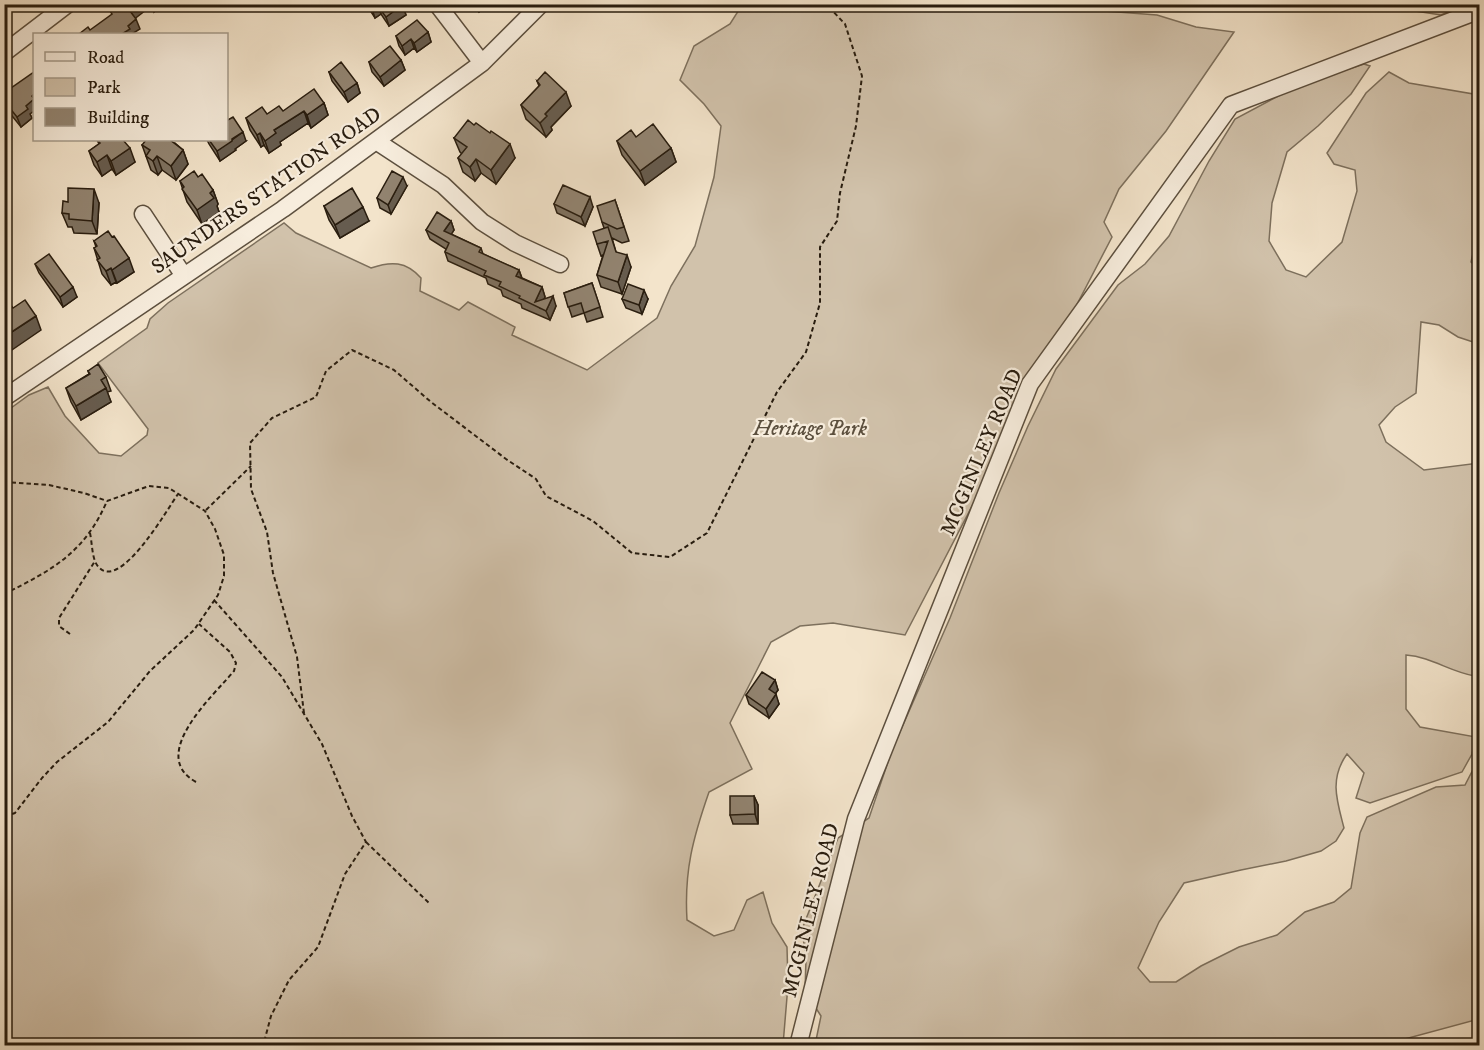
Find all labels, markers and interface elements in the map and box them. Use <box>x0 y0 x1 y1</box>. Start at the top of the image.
legend <box>33 33 228 141</box>
text: Road <box>87 47 124 69</box>
text: Park <box>87 77 121 99</box>
street label: SAUNDERS STATION ROAD <box>147 101 387 280</box>
text: Building <box>87 107 149 129</box>
street label: MCGINLEY ROAD <box>935 365 1029 540</box>
park label: Heritage Park <box>752 416 867 442</box>
street label: MCGINLEY ROAD <box>777 820 845 1000</box>

